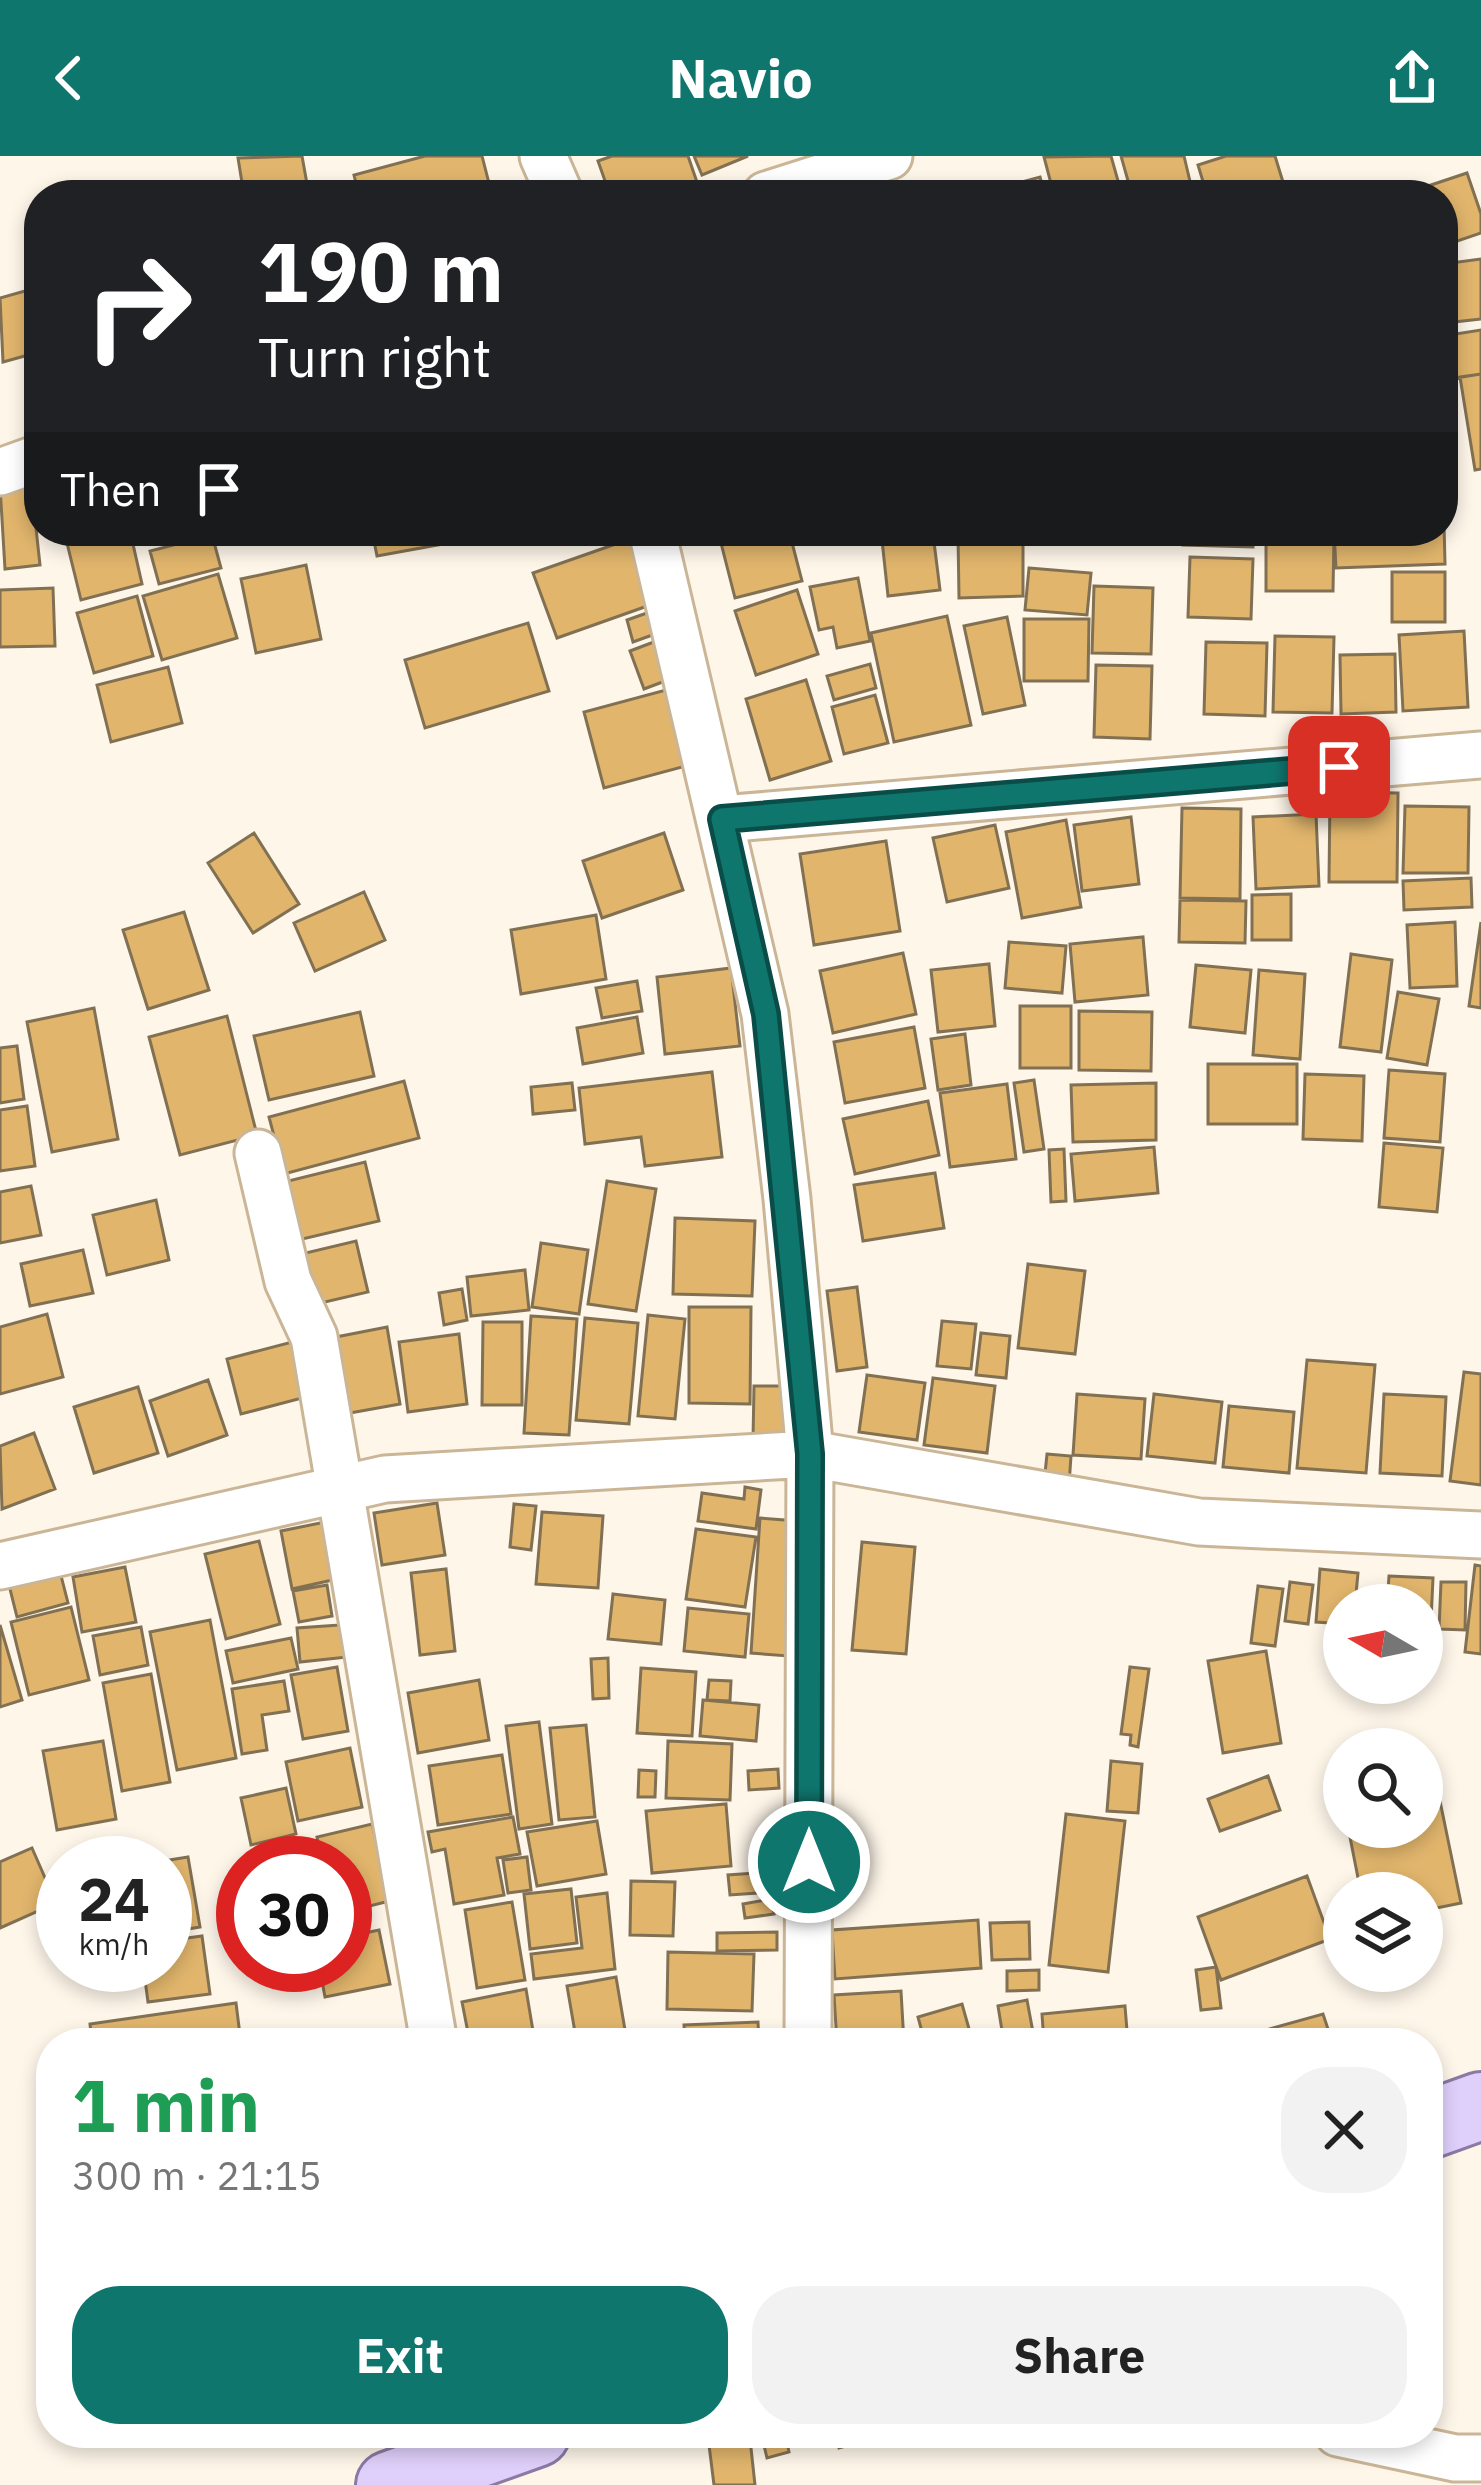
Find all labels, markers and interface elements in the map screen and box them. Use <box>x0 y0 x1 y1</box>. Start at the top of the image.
text: Navio <box>668 43 813 113</box>
icon: back <box>36 45 102 111</box>
icon: share <box>1379 45 1445 111</box>
text: 190 m <box>258 216 504 325</box>
icon: right <box>60 228 216 384</box>
text: Turn right <box>258 322 492 392</box>
icon: arrive <box>186 456 252 522</box>
text: Then <box>60 460 162 518</box>
pin <box>1288 716 1390 818</box>
icon: arrive <box>1306 734 1372 800</box>
north arrow <box>1323 1584 1443 1704</box>
map controls <box>1323 1584 1443 1992</box>
button: search <box>1323 1728 1443 1848</box>
position arrow <box>746 1799 872 1925</box>
speed limit sign: 30 <box>216 1836 372 1992</box>
text: 24 <box>78 1859 150 1938</box>
button: layers <box>1323 1872 1443 1992</box>
text: km/h <box>79 1924 149 1963</box>
text: 1 min <box>72 2058 260 2152</box>
button: close <box>1281 2067 1407 2193</box>
text: 300 m · 21:15 <box>72 2150 322 2201</box>
button: Exit <box>72 2286 728 2424</box>
button: Share <box>752 2286 1407 2424</box>

